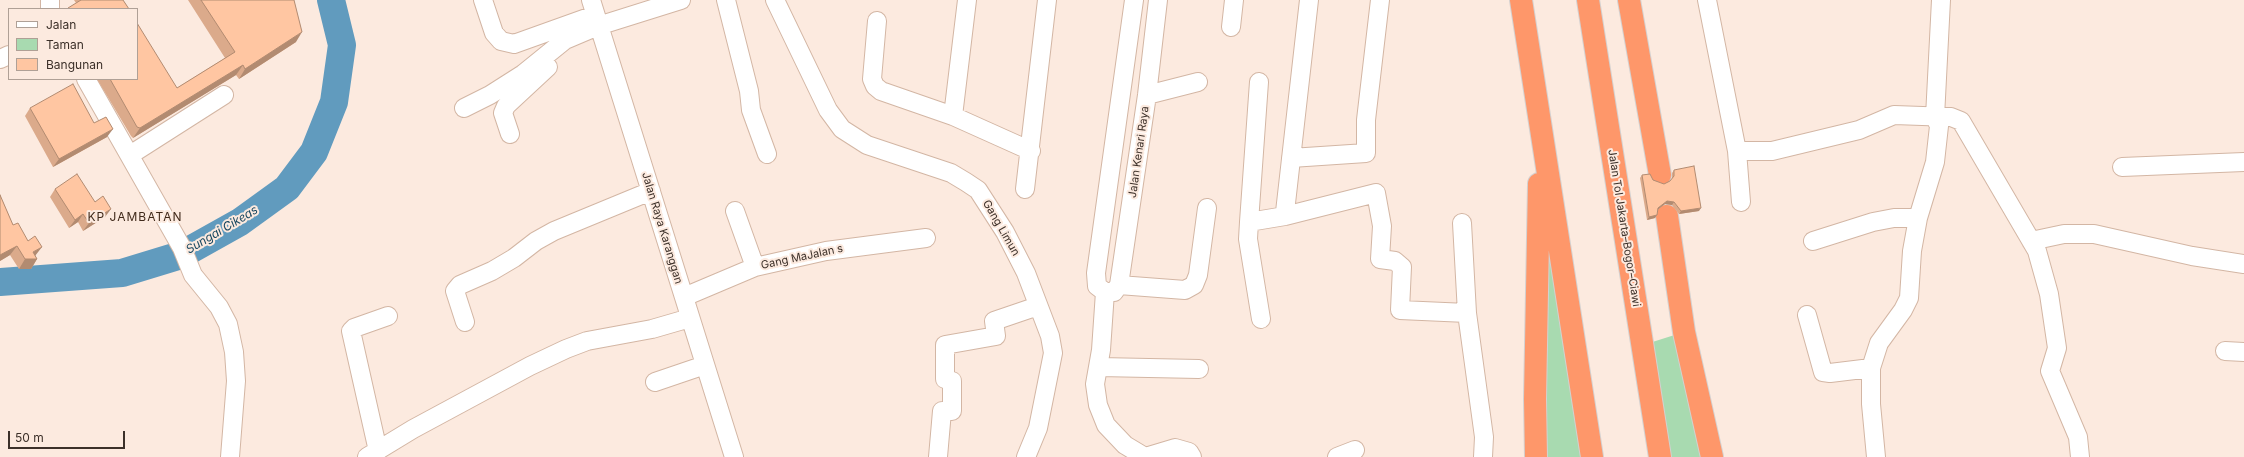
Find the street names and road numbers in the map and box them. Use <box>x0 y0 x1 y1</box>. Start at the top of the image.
street label: Jalan Kenari Raya <box>1126 105 1152 199</box>
street label: Jalan Tol Jakarta–Bogor–Ciawi <box>1605 148 1643 308</box>
street label: Jalan Raya Karanggan <box>639 171 685 285</box>
street label: Gang Limun <box>980 198 1022 258</box>
street label: Gang MaJalan s <box>760 242 844 272</box>

